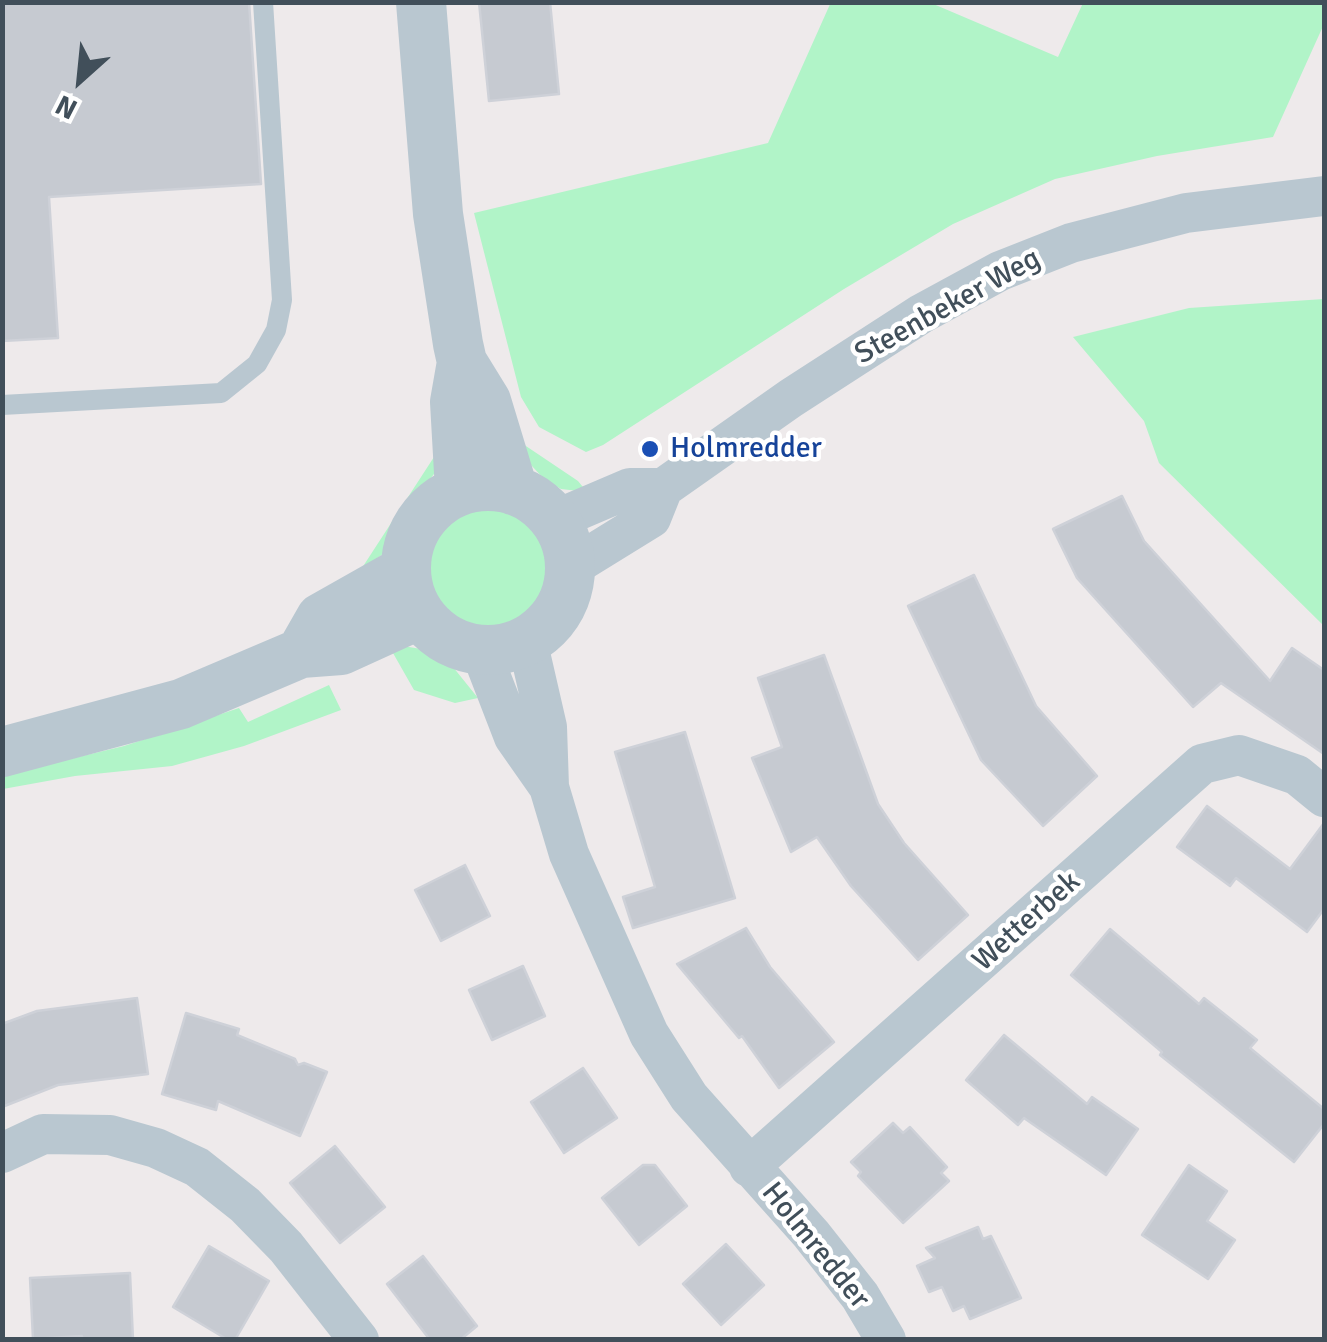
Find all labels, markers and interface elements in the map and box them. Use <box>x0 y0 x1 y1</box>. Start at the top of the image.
north arrow <box>30 30 130 130</box>
text: N <box>50 87 83 126</box>
street label: Steenbeker Weg <box>849 241 1047 373</box>
place label: Holmredder <box>670 431 822 467</box>
marker: Holmredder <box>639 438 661 460</box>
street label: Wetterbek <box>966 864 1088 980</box>
street label: Holmredder <box>753 1176 877 1316</box>

